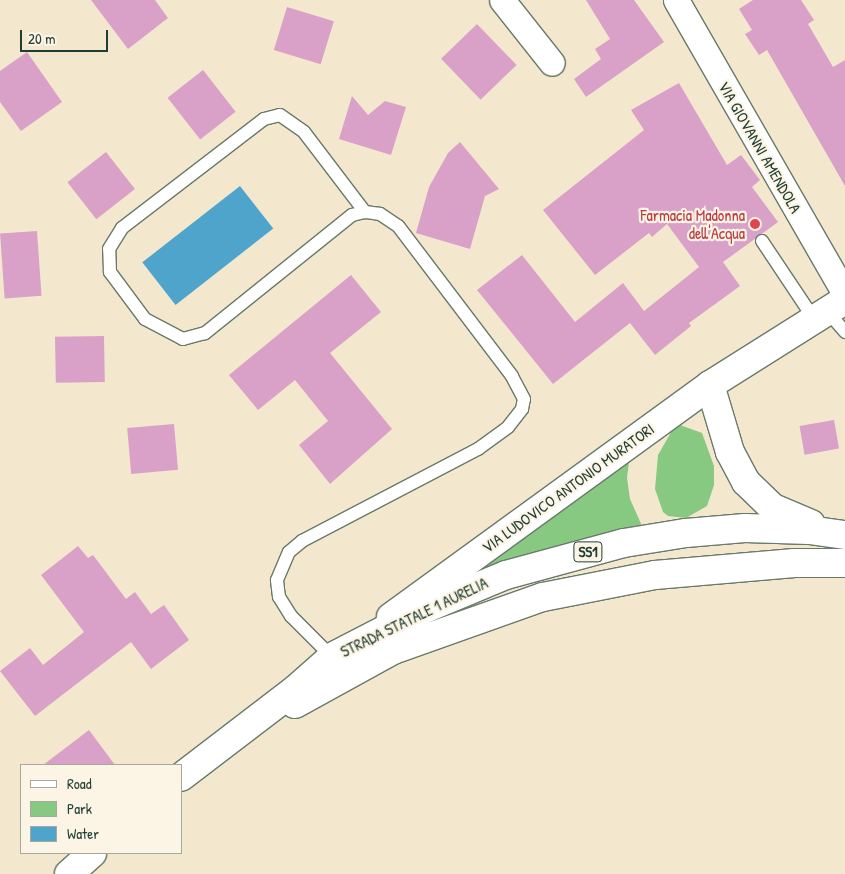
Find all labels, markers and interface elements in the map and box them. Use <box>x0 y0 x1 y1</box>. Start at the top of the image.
scale bar <box>22 20 110 52</box>
text: 20 m <box>28 28 55 49</box>
street label: VIA GIOVANNI AMENDOLA <box>714 78 806 216</box>
place label: Farmacia Madonna dell'Acqua <box>640 205 745 243</box>
marker: Farmacia Madonna dell'Acqua <box>749 218 761 230</box>
street label: VIA LUDOVICO ANTONIO MURATORI <box>478 419 658 557</box>
road number: SS1 <box>573 540 603 564</box>
street label: STRADA STATALE 1 AURELIA <box>337 573 491 661</box>
legend <box>20 764 182 854</box>
text: Road <box>67 773 92 794</box>
text: Park <box>67 798 92 819</box>
text: Water <box>67 823 99 844</box>

